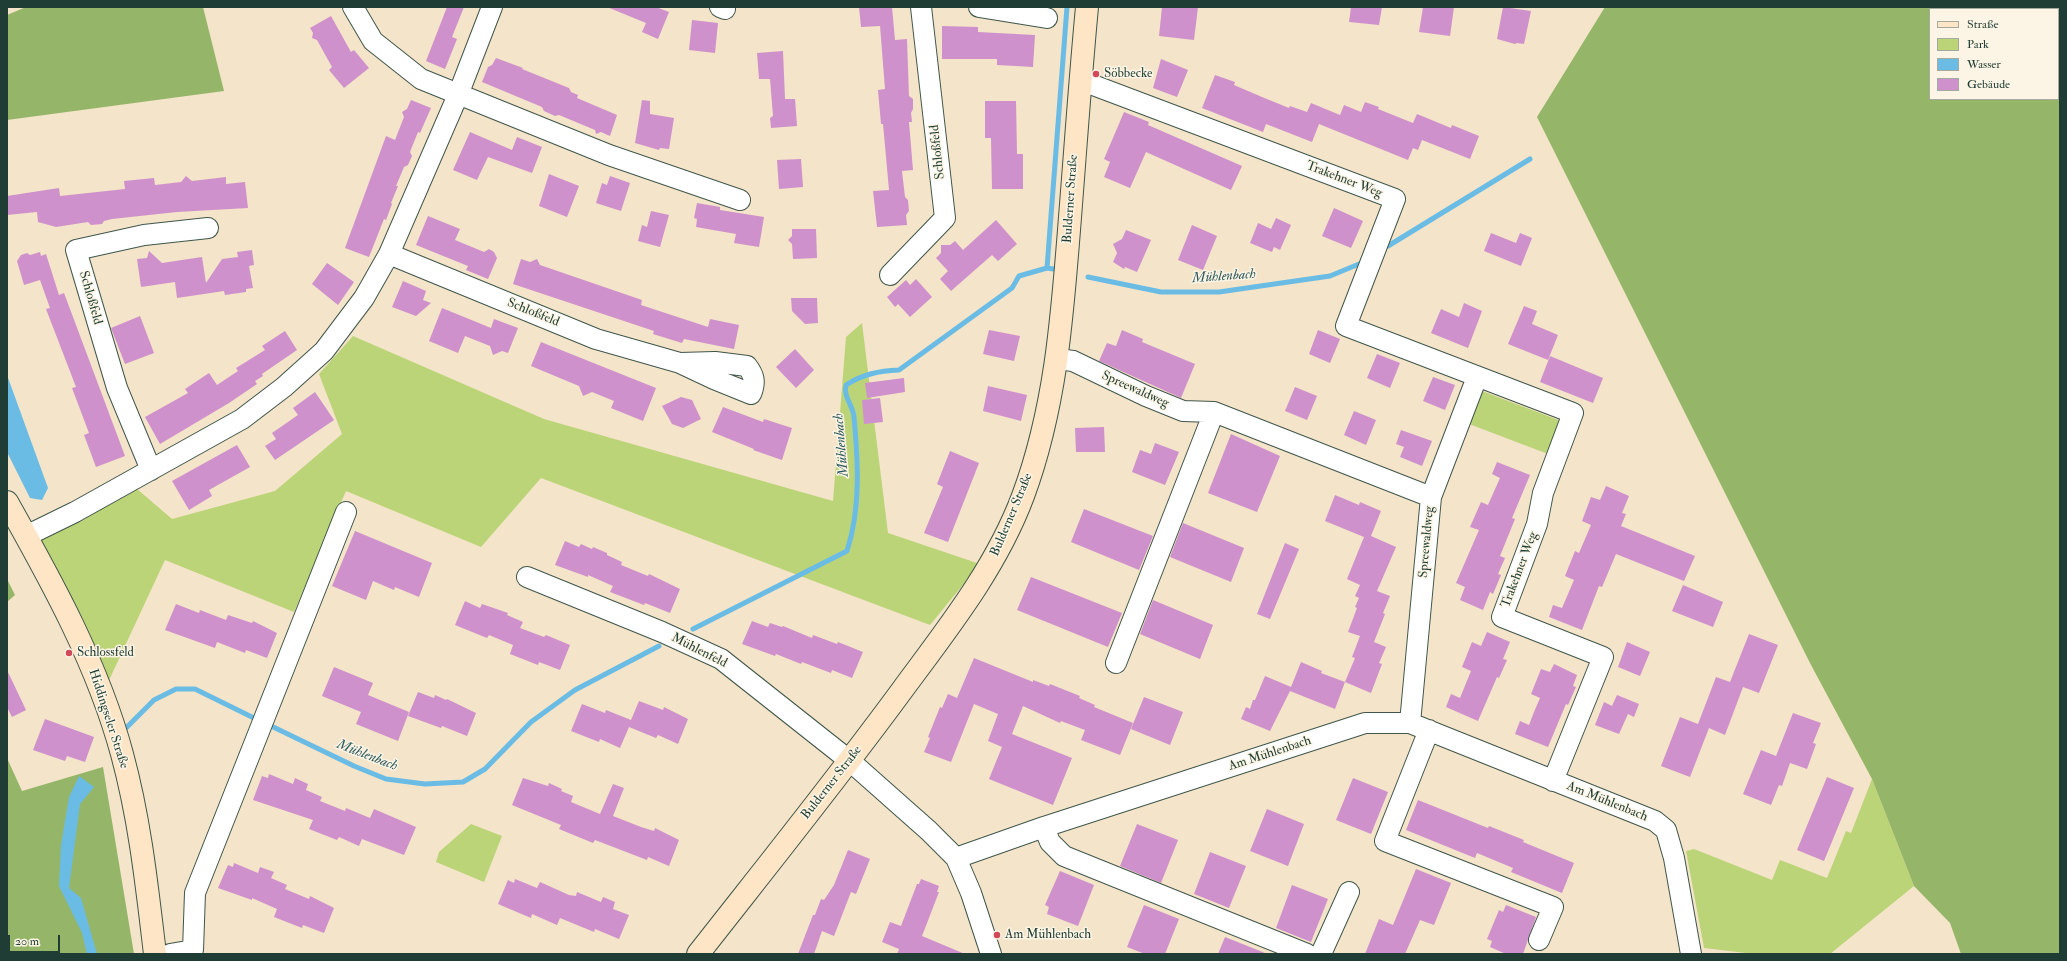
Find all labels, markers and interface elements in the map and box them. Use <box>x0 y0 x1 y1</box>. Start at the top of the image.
legend <box>1929 8 2059 100</box>
text: Straße <box>1967 17 1998 32</box>
text: Park <box>1967 37 1989 52</box>
text: Wasser <box>1967 57 2001 72</box>
place label: Söbbecke <box>1104 66 1152 82</box>
marker: Söbbecke <box>1091 69 1101 79</box>
text: Gebäude <box>1967 77 2010 92</box>
street label: Schloßfeld <box>927 124 949 180</box>
street label: Bulderner Straße <box>1060 154 1082 244</box>
street label: Trakehner Weg <box>1304 158 1384 202</box>
water label: Mühlenbach <box>1192 266 1256 288</box>
street label: Schloßfeld <box>75 269 105 327</box>
street label: Schloßfeld <box>505 295 561 331</box>
street label: Spreewaldweg <box>1099 368 1171 412</box>
water label: Mühlenbach <box>831 412 853 478</box>
street label: Bulderner Straße <box>987 471 1037 559</box>
street label: Spreewaldweg <box>1416 505 1438 579</box>
street label: Trakehner Weg <box>1498 530 1542 610</box>
street label: Mühlenfeld <box>668 630 730 672</box>
place label: Schlossfeld <box>77 645 134 661</box>
marker: Schlossfeld <box>64 648 74 658</box>
street label: Hiddingseler Straße <box>85 667 131 771</box>
street label: Am Mühlenbach <box>1227 733 1313 775</box>
water label: Mühlenbach <box>334 737 400 775</box>
street label: Bulderner Straße <box>798 743 866 823</box>
street label: Am Mühlenbach <box>1564 779 1650 825</box>
scale bar <box>10 927 62 953</box>
place label: Am Mühlenbach <box>1005 927 1091 943</box>
marker: Am Mühlenbach <box>992 930 1002 940</box>
text: 20 m <box>15 934 39 949</box>

